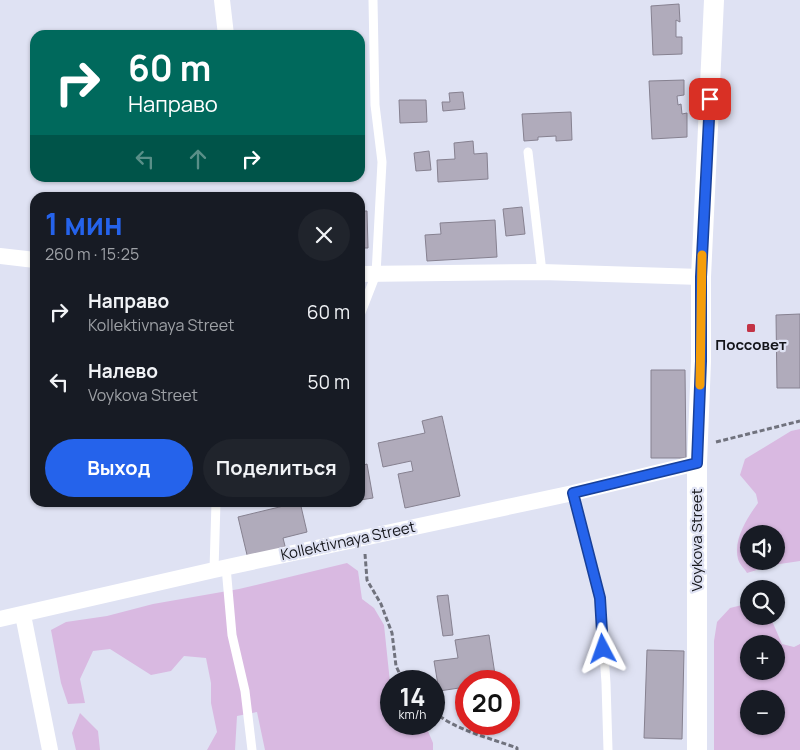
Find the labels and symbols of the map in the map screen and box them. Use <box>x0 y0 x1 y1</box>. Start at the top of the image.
pin <box>689 78 731 120</box>
marker: Поссовет <box>745 322 757 334</box>
place label: Поссовет <box>715 334 787 355</box>
street label: Voykova Street <box>686 488 707 592</box>
street label: Kollektivnaya Street <box>279 516 417 565</box>
position arrow <box>576 622 628 674</box>
speed limit sign: 20 <box>455 670 520 735</box>

